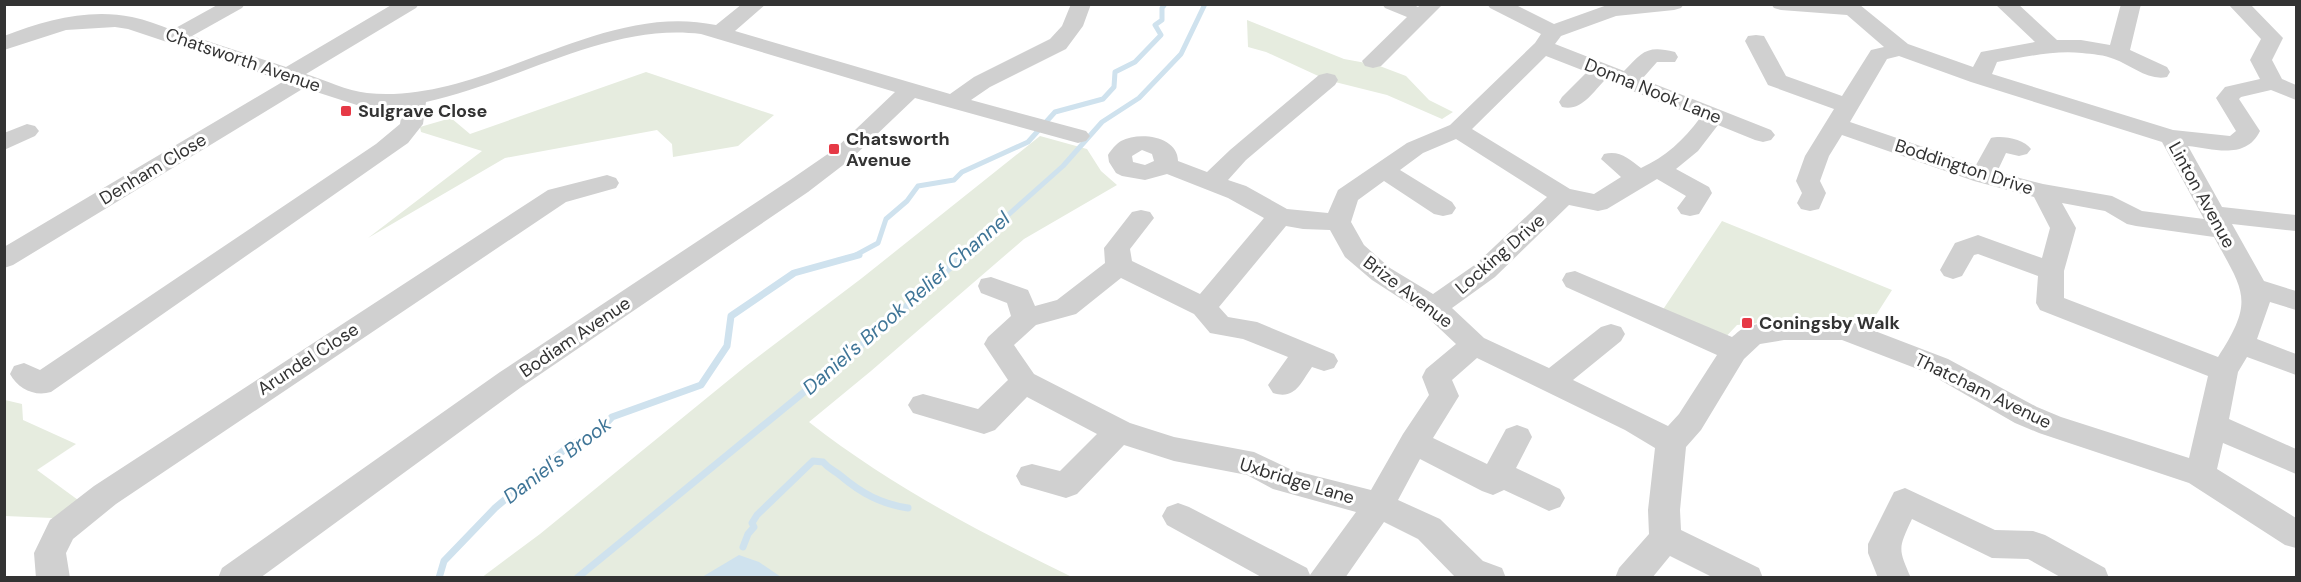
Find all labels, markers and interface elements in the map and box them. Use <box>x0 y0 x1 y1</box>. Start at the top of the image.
street label: Chatsworth Avenue <box>162 22 324 98</box>
street label: Donna Nook Lane <box>1581 53 1725 129</box>
place label: Sulgrave Close <box>358 99 488 123</box>
marker: Sulgrave Close <box>339 104 353 118</box>
place label: Chatsworth Avenue <box>846 127 950 172</box>
street label: Denham Close <box>95 128 211 210</box>
street label: Boddington Drive <box>1892 133 2036 201</box>
street label: Linton Avenue <box>2163 138 2241 252</box>
marker: Chatsworth Avenue <box>827 142 841 156</box>
water label: Daniel's Brook Relief Channel <box>797 205 1015 400</box>
street label: Locking Drive <box>1450 208 1550 300</box>
street label: Brize Avenue <box>1358 250 1458 334</box>
street label: Bodiam Avenue <box>515 291 635 383</box>
place label: Coningsby Walk <box>1759 311 1900 335</box>
marker: Coningsby Walk <box>1740 316 1754 330</box>
street label: Arundel Close <box>253 317 363 401</box>
street label: Thatcham Avenue <box>1911 348 2055 434</box>
water label: Daniel's Brook <box>498 410 617 509</box>
street label: Uxbridge Lane <box>1237 452 1357 510</box>

